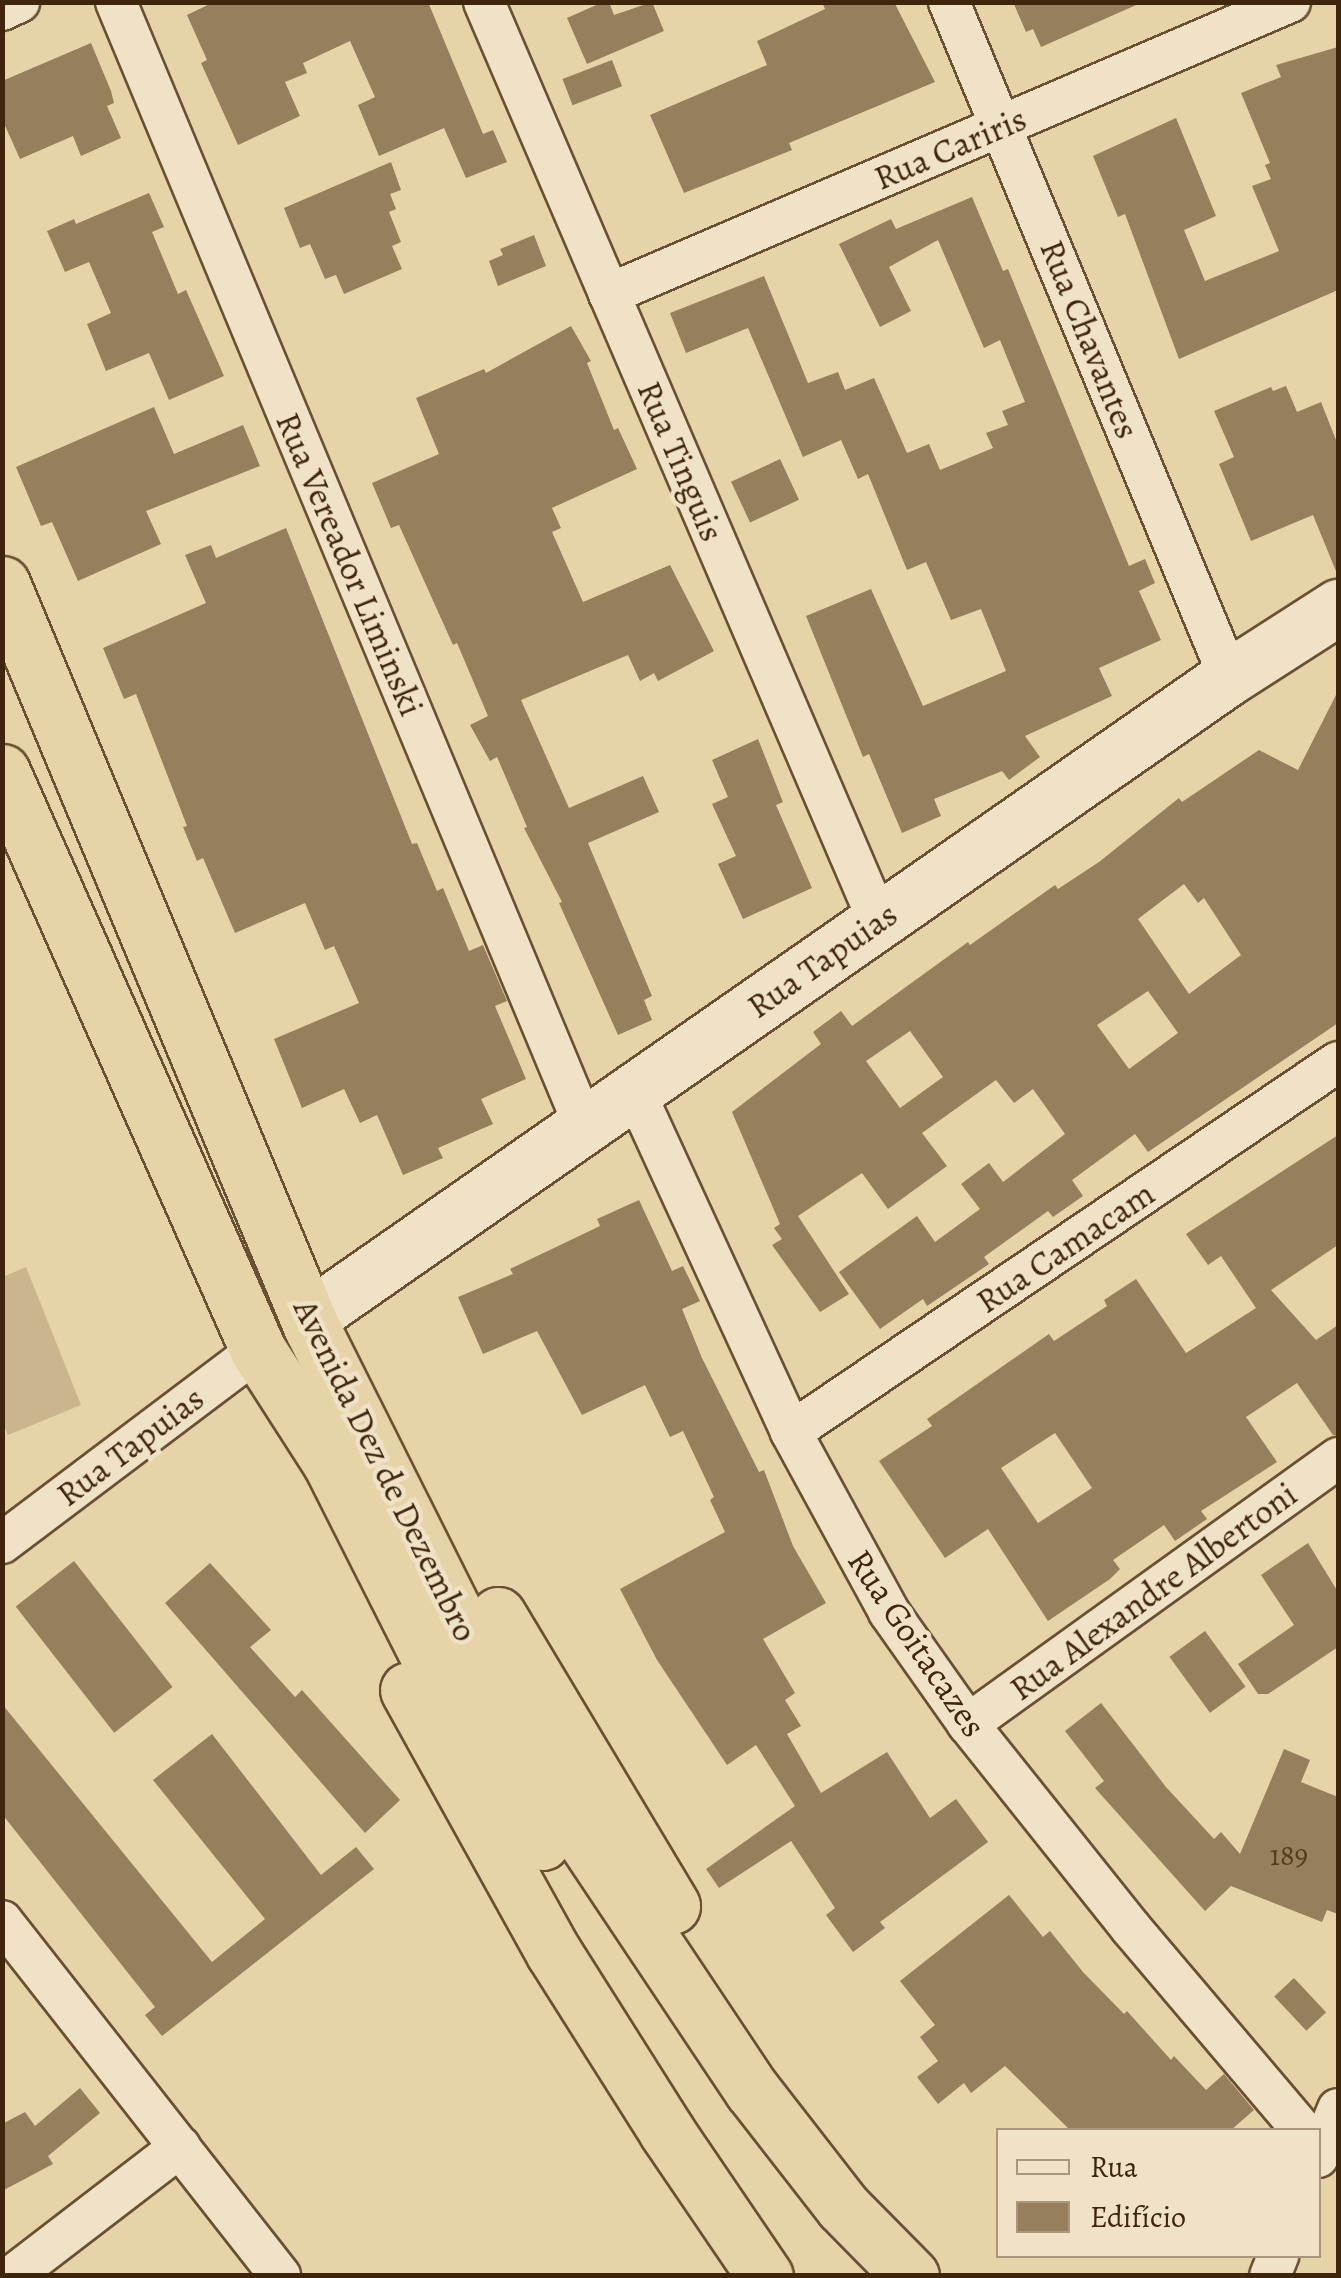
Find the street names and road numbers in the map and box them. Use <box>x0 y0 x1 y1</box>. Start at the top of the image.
street label: Rua Cariris <box>868 97 1032 199</box>
street label: Rua Chavantes <box>1031 234 1149 444</box>
street label: Rua Tinguis <box>628 375 734 547</box>
street label: Rua Vereador Liminski <box>267 406 433 722</box>
street label: Rua Tapuias <box>739 893 905 1027</box>
street label: Rua Camacam <box>968 1172 1162 1322</box>
street label: Avenida Dez de Dezembro <box>285 1292 487 1648</box>
street label: Rua Tapuias <box>48 1377 212 1515</box>
street label: Rua Alexandre Albertoni <box>1001 1473 1305 1709</box>
street label: Rua Goitacazes <box>839 1541 995 1745</box>

